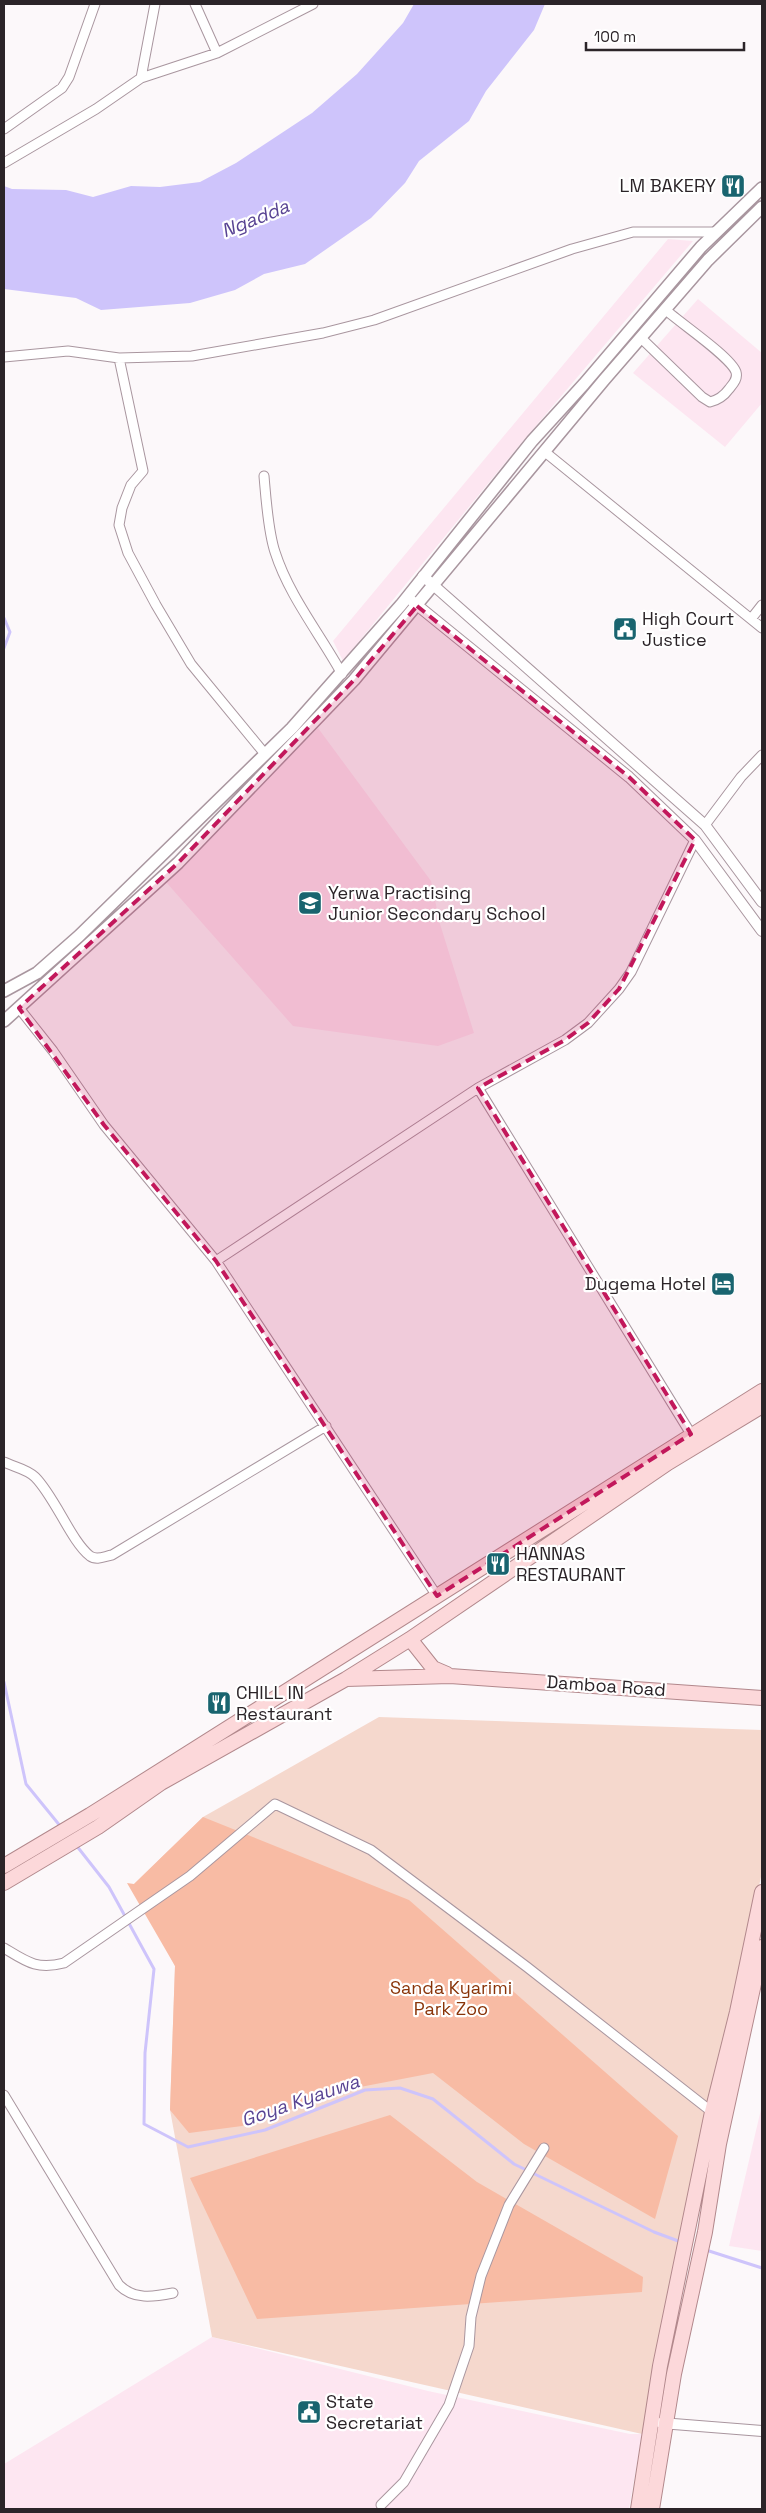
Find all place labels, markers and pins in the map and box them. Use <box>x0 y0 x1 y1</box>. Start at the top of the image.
restaurant icon: LM BAKERY <box>720 173 746 199</box>
place label: LM BAKERY <box>620 174 716 197</box>
place label: High Court Justice <box>642 607 734 651</box>
public building icon: High Court Justice <box>612 616 638 642</box>
place label: Yerwa Practising Junior Secondary School <box>328 881 546 925</box>
school or university icon: Yerwa Practising Junior Secondary School <box>297 890 323 916</box>
hotel icon: Dugema Hotel <box>710 1271 736 1297</box>
place label: Dugema Hotel <box>585 1272 706 1295</box>
place label: HANNAS RESTAURANT <box>516 1542 626 1586</box>
restaurant icon: HANNAS RESTAURANT <box>485 1551 511 1577</box>
place label: CHILL IN Restaurant <box>236 1681 333 1725</box>
restaurant icon: CHILL IN Restaurant <box>206 1690 232 1716</box>
place label: State Secretariat <box>326 2390 423 2434</box>
public building icon: State Secretariat <box>296 2399 322 2425</box>

